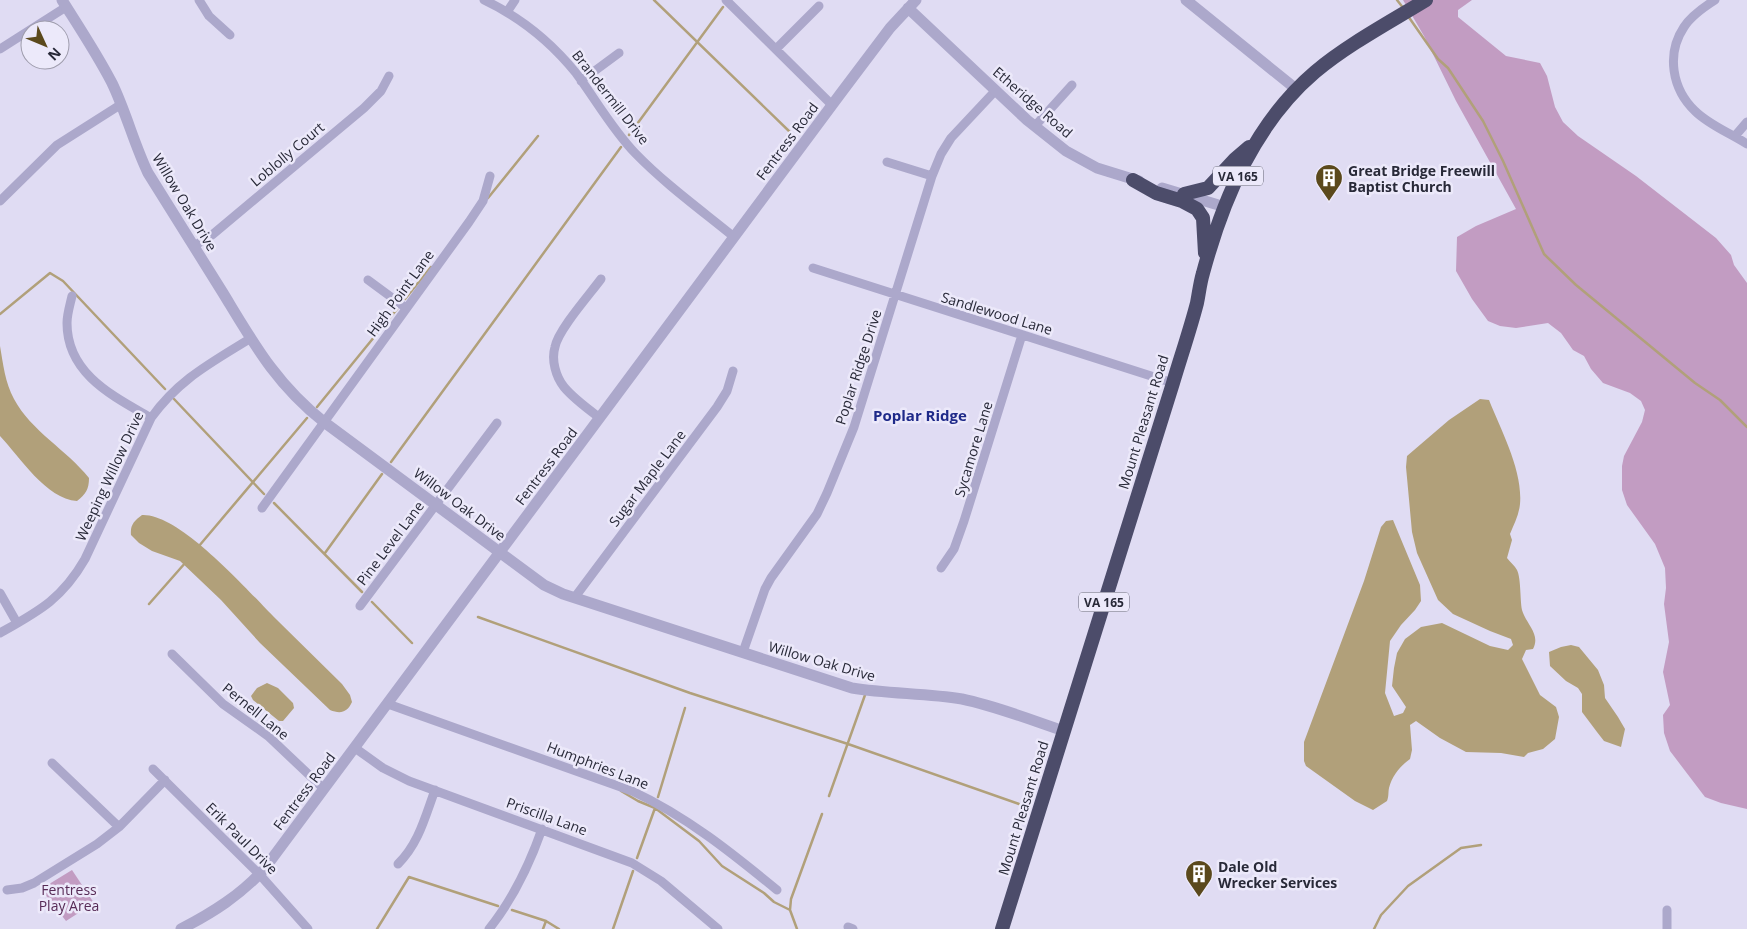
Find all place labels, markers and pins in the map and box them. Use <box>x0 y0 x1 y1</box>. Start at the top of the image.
place label: Great Bridge Freewill Baptist Church <box>1348 161 1495 196</box>
building icon: Great Bridge Freewill Baptist Church <box>1314 163 1344 202</box>
place label: Dale Old Wrecker Services <box>1218 857 1337 892</box>
building icon: Dale Old Wrecker Services <box>1184 859 1214 898</box>

